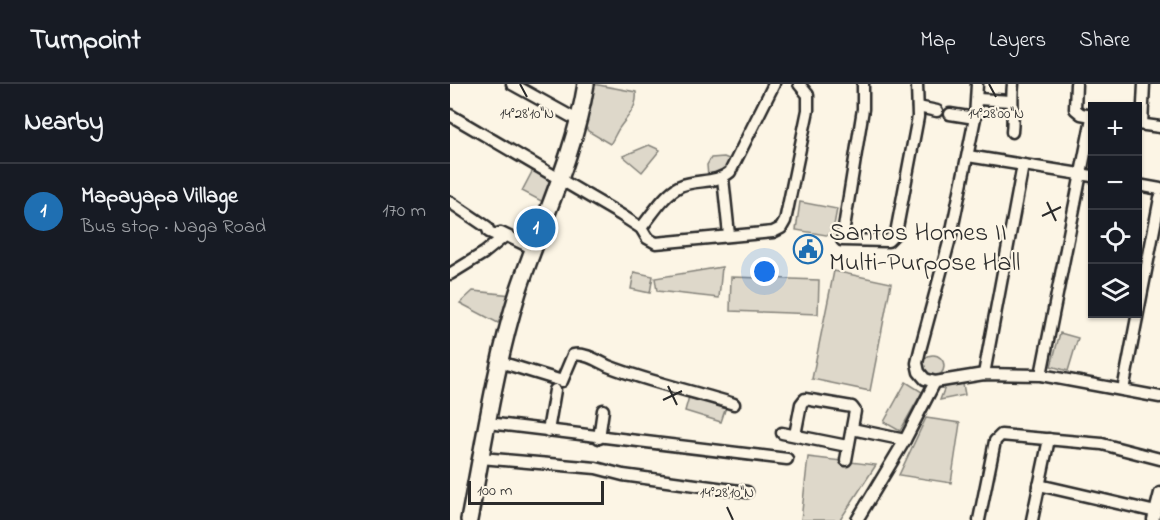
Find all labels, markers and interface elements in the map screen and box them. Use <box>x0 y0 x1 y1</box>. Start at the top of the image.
text: Turnpoint <box>30 21 141 62</box>
text: Map <box>920 26 956 56</box>
text: Layers <box>989 26 1046 56</box>
text: Share <box>1079 26 1130 56</box>
map controls <box>1088 102 1142 318</box>
button: + <box>1088 102 1142 156</box>
text: 14°28'10"N <box>500 103 554 125</box>
text: 14°28'00"N <box>968 103 1024 125</box>
text: Nearby <box>24 104 103 142</box>
button: − <box>1088 156 1142 210</box>
text: Mapayapa Village <box>81 181 238 213</box>
text: 1 <box>40 197 47 226</box>
text: 170 m <box>382 197 426 226</box>
pin: 1 <box>516 206 556 250</box>
button: locate <box>1088 210 1142 264</box>
text: Bus stop · Naga Road <box>81 213 266 242</box>
place label: Santos Homes II Multi-Purpose Hall <box>829 215 1020 283</box>
public building icon: Santos Homes II Multi-Purpose Hall <box>792 233 824 265</box>
your location <box>750 257 779 286</box>
button: layers <box>1088 264 1142 318</box>
scale bar <box>468 478 604 506</box>
text: 100 m <box>477 479 512 503</box>
text: 14°28'10"N <box>700 482 754 504</box>

